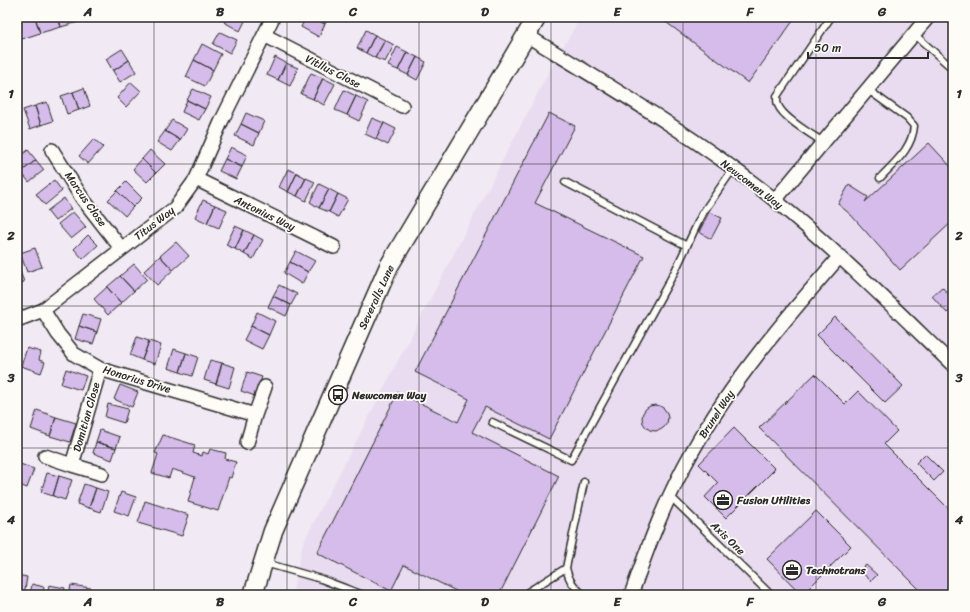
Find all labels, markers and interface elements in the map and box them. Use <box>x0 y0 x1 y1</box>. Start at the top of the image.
text: A <box>83 0 92 23</box>
text: B <box>216 0 225 23</box>
text: C <box>348 0 358 23</box>
text: D <box>481 0 489 23</box>
text: E <box>613 0 622 23</box>
text: F <box>745 0 754 23</box>
text: G <box>877 0 887 23</box>
scale bar <box>808 34 928 60</box>
text: 50 m <box>814 37 841 59</box>
street label: Vitllus Close <box>302 49 364 94</box>
text: 1 <box>8 82 14 105</box>
text: 1 <box>956 82 962 105</box>
street label: Newcomen Way <box>716 154 787 214</box>
street label: Marcus Close <box>59 168 112 231</box>
street label: Antonius Way <box>230 190 299 237</box>
street label: Titus Way <box>130 201 179 246</box>
text: 2 <box>6 224 15 247</box>
text: 2 <box>954 224 963 247</box>
street label: Severalls Lane <box>353 261 400 333</box>
street label: Honorius Drive <box>100 360 174 399</box>
text: 3 <box>6 366 15 389</box>
text: 3 <box>954 366 963 389</box>
street label: Domitian Close <box>67 379 106 454</box>
bus stop icon: Newcomen Way <box>327 384 349 406</box>
place label: Newcomen Way <box>351 386 426 405</box>
street label: Brunel Way <box>694 386 739 442</box>
office icon: Fusion Utilities <box>712 489 734 511</box>
place label: Fusion Utilities <box>736 491 811 510</box>
text: 4 <box>6 508 16 531</box>
text: 4 <box>954 508 964 531</box>
street label: Axis One <box>705 516 750 560</box>
office icon: Technotrans <box>781 559 803 581</box>
place label: Technotrans <box>806 561 866 580</box>
text: A <box>83 590 92 612</box>
text: B <box>216 590 225 612</box>
text: C <box>348 590 358 612</box>
text: D <box>481 590 489 612</box>
text: E <box>613 590 622 612</box>
text: F <box>745 590 754 612</box>
text: G <box>877 590 887 612</box>

